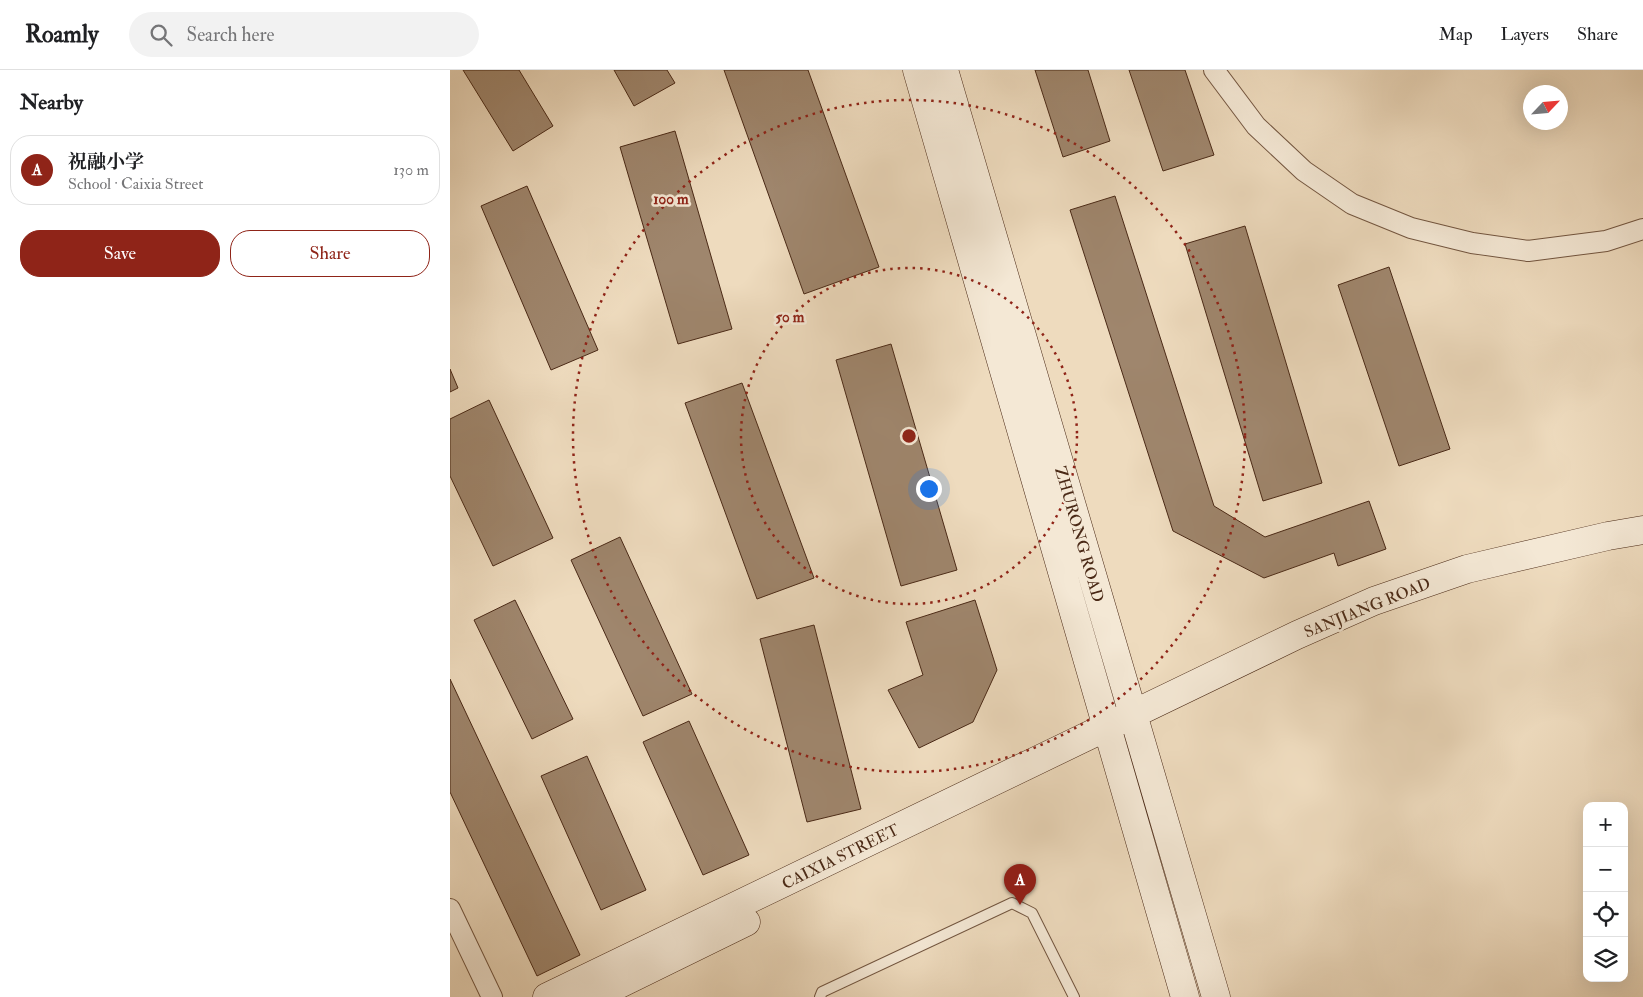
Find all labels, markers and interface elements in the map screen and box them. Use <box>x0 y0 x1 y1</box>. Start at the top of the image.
search box <box>129 12 479 57</box>
text: Roamly <box>25 19 99 50</box>
icon: search <box>147 21 175 49</box>
text: Search here <box>187 23 274 47</box>
text: Map <box>1439 23 1473 46</box>
text: Layers <box>1501 23 1549 46</box>
text: Share <box>1577 23 1618 46</box>
north arrow <box>1523 85 1568 130</box>
text: Nearby <box>20 89 83 116</box>
text: 祝融小学 <box>68 150 144 174</box>
text: A <box>32 160 42 180</box>
text: 130 m <box>393 160 429 180</box>
text: School · Caixia Street <box>68 174 203 194</box>
text: 100 m <box>653 190 689 209</box>
button: Save <box>20 230 220 277</box>
button: Share <box>230 230 430 277</box>
text: 50 m <box>776 308 805 327</box>
centre of rings <box>900 427 918 445</box>
street label: ZHURONG ROAD <box>1050 464 1108 605</box>
your location <box>916 476 942 502</box>
street label: SANJIANG ROAD <box>1301 573 1434 643</box>
map controls <box>1583 802 1628 982</box>
button: + <box>1583 802 1628 847</box>
street label: CAIXIA STREET <box>779 820 902 894</box>
button: − <box>1583 847 1628 892</box>
pin: A <box>1004 864 1036 905</box>
button: locate <box>1583 892 1628 937</box>
button: layers <box>1583 937 1628 982</box>

